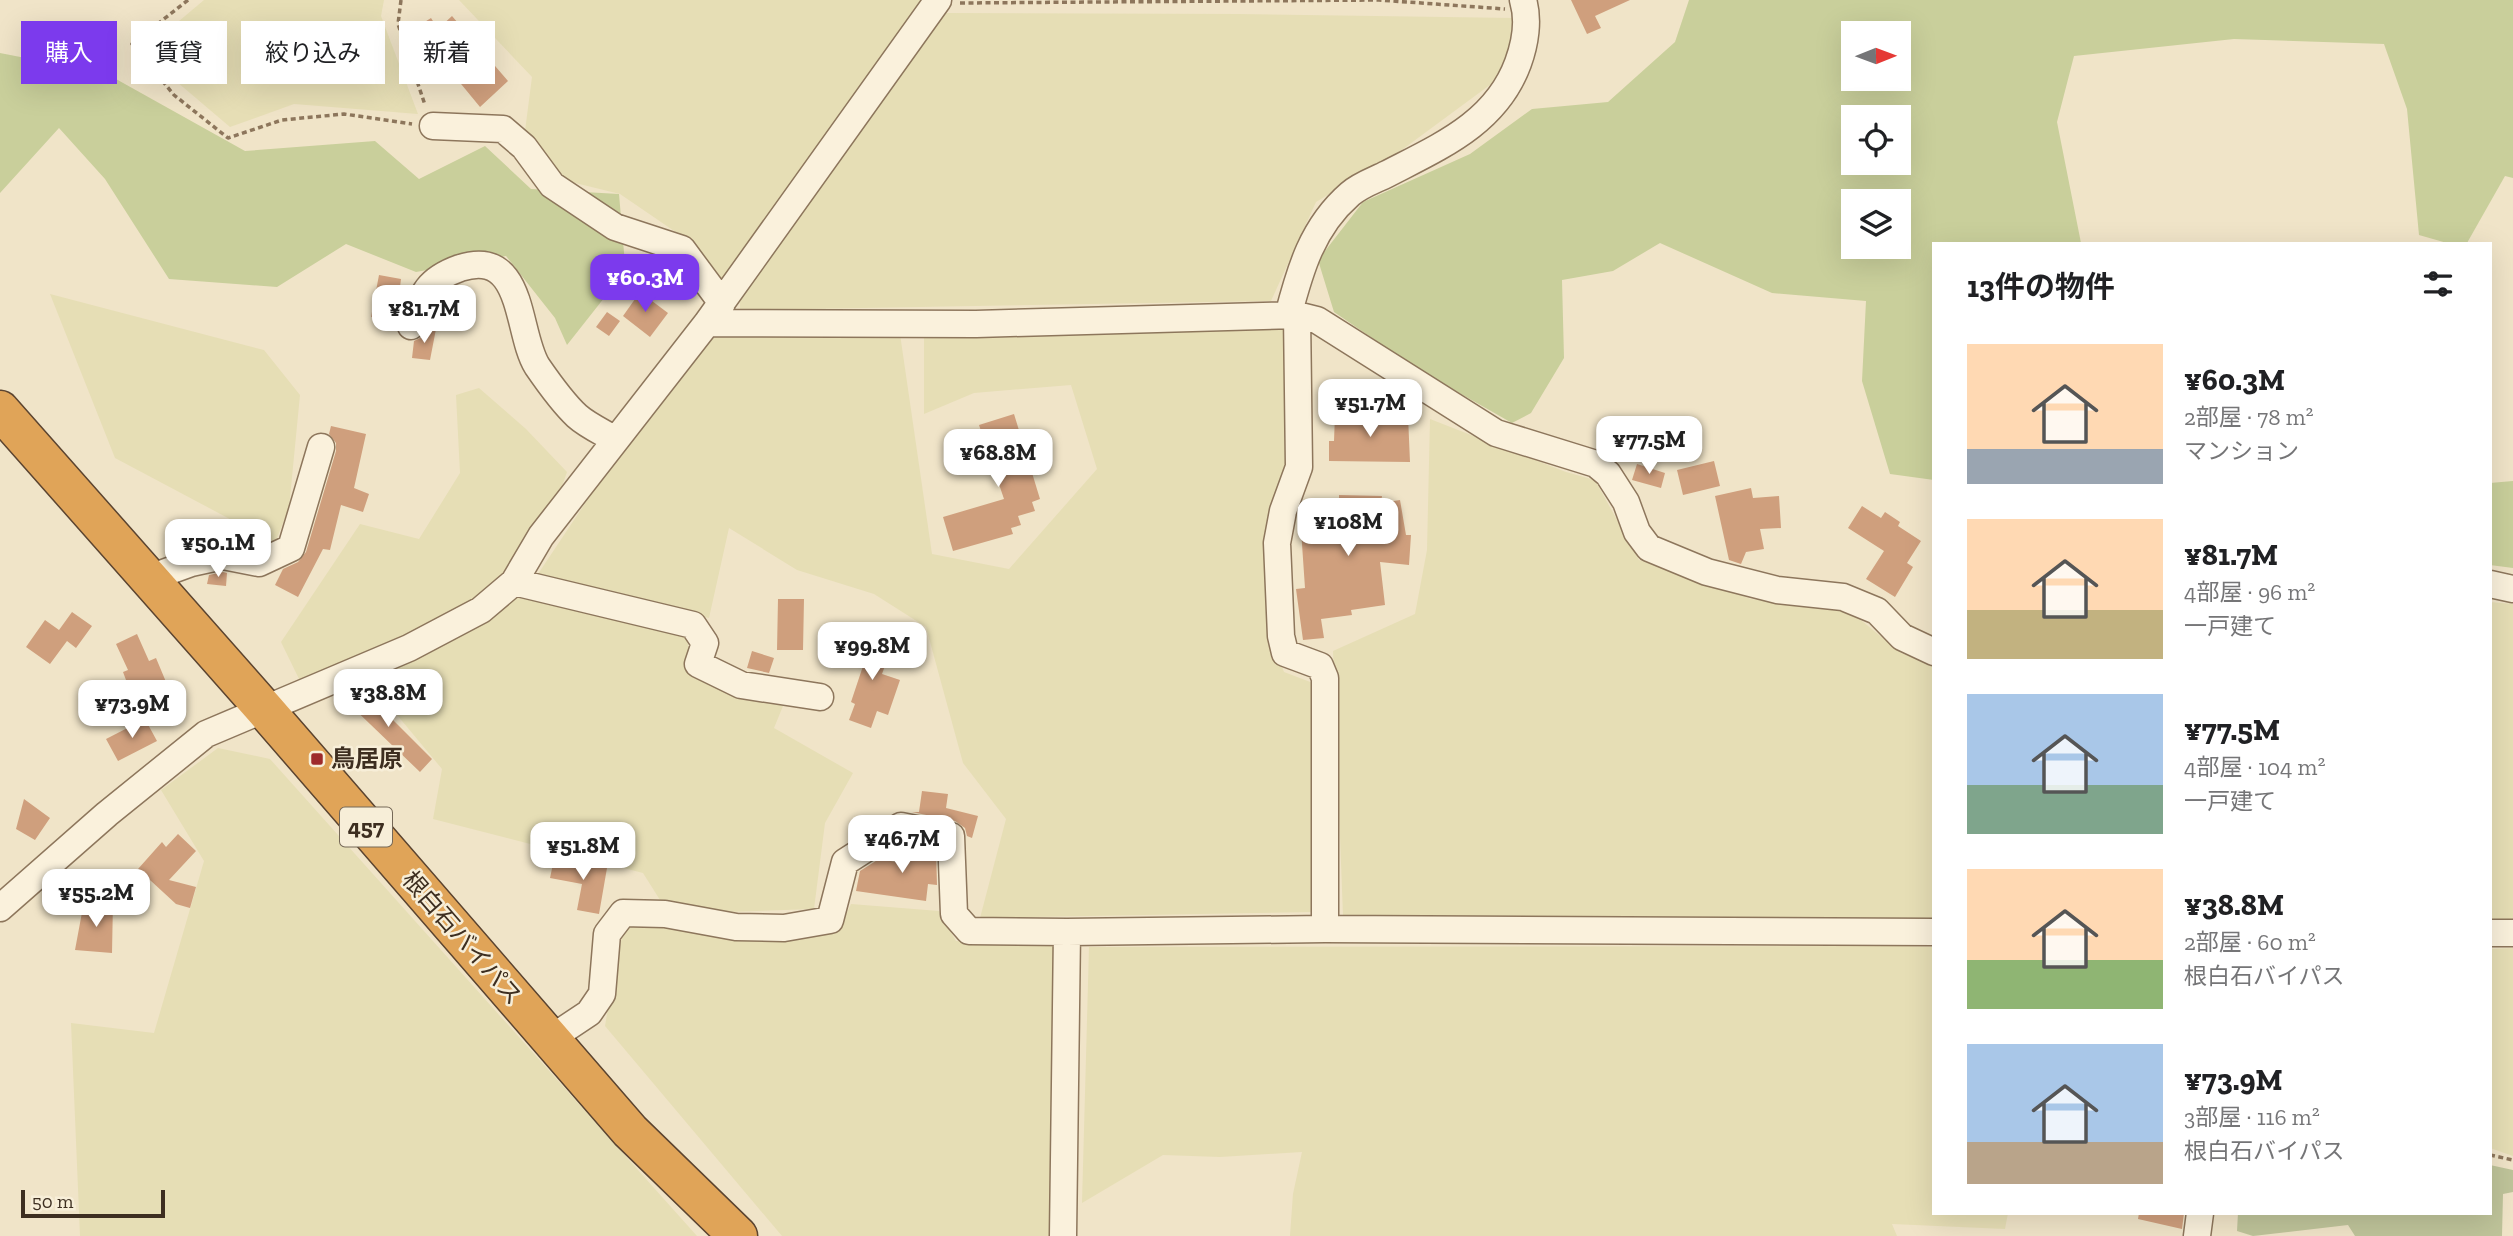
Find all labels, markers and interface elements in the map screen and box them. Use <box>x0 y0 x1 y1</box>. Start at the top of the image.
chip: 購入 <box>21 21 117 84</box>
chip: 賃貸 <box>131 21 227 84</box>
chip: 絞り込み <box>241 21 385 84</box>
chip: 新着 <box>399 21 495 84</box>
north arrow <box>1841 21 1911 91</box>
map controls <box>1841 21 1911 259</box>
button: locate <box>1841 105 1911 175</box>
button: layers <box>1841 189 1911 259</box>
pin: ¥60.3M <box>588 254 702 314</box>
text: ¥60.3M <box>606 263 684 291</box>
icon: filters <box>2419 265 2457 303</box>
text: 13件の物件 <box>1967 269 2115 305</box>
pin: ¥81.7M <box>367 286 481 345</box>
text: ¥81.7M <box>388 294 460 322</box>
text: ¥60.3M <box>2184 362 2285 398</box>
icon: home <box>2023 372 2107 456</box>
pin: ¥51.7M <box>1313 380 1427 439</box>
text: ¥51.7M <box>1334 388 1406 416</box>
text: 2部屋 · 78 m² <box>2184 403 2314 431</box>
pin: ¥77.5M <box>1592 416 1706 476</box>
text: ¥77.5M <box>1612 425 1686 453</box>
pin: ¥68.8M <box>941 430 1055 489</box>
text: マンション <box>2184 437 2299 465</box>
text: ¥68.8M <box>960 438 1036 466</box>
pin: ¥108M <box>1299 498 1397 558</box>
text: ¥108M <box>1313 507 1383 535</box>
pin: ¥50.1M <box>161 520 275 579</box>
text: ¥50.1M <box>181 528 255 556</box>
text: ¥81.7M <box>2184 537 2278 573</box>
icon: home <box>2023 547 2107 631</box>
text: 4部屋 · 96 m² <box>2184 578 2315 606</box>
text: 一戸建て <box>2184 612 2276 640</box>
pin: ¥99.8M <box>815 622 929 682</box>
text: ¥99.8M <box>834 631 910 659</box>
pin: ¥38.8M <box>331 670 445 729</box>
text: ¥38.8M <box>350 678 426 706</box>
pin: ¥73.9M <box>75 680 189 740</box>
text: ¥73.9M <box>94 689 170 717</box>
text: ¥77.5M <box>2184 712 2280 748</box>
icon: home <box>2023 722 2107 806</box>
place label: 鳥居原 <box>331 744 403 773</box>
marker: 鳥居原 <box>309 751 325 767</box>
text: 4部屋 · 104 m² <box>2184 753 2325 781</box>
text: 一戸建て <box>2184 787 2276 815</box>
road number: 457 <box>340 807 392 846</box>
pin: ¥46.7M <box>845 816 959 875</box>
pin: ¥51.8M <box>526 822 640 882</box>
text: ¥46.7M <box>864 824 940 852</box>
text: ¥51.8M <box>546 831 620 859</box>
street label: 根白石バイパス <box>396 865 528 1010</box>
pin: ¥55.2M <box>39 870 153 929</box>
text: ¥55.2M <box>58 878 134 906</box>
text: ¥38.8M <box>2184 887 2284 923</box>
icon: home <box>2023 897 2107 981</box>
text: 2部屋 · 60 m² <box>2184 928 2316 956</box>
text: 根白石バイパス <box>2184 962 2345 990</box>
text: ¥73.9M <box>2184 1062 2283 1098</box>
icon: home <box>2023 1072 2107 1156</box>
text: 3部屋 · 116 m² <box>2184 1103 2320 1131</box>
text: 根白石バイパス <box>2184 1137 2345 1165</box>
scale bar <box>21 1187 164 1219</box>
text: 50 m <box>32 1190 73 1213</box>

